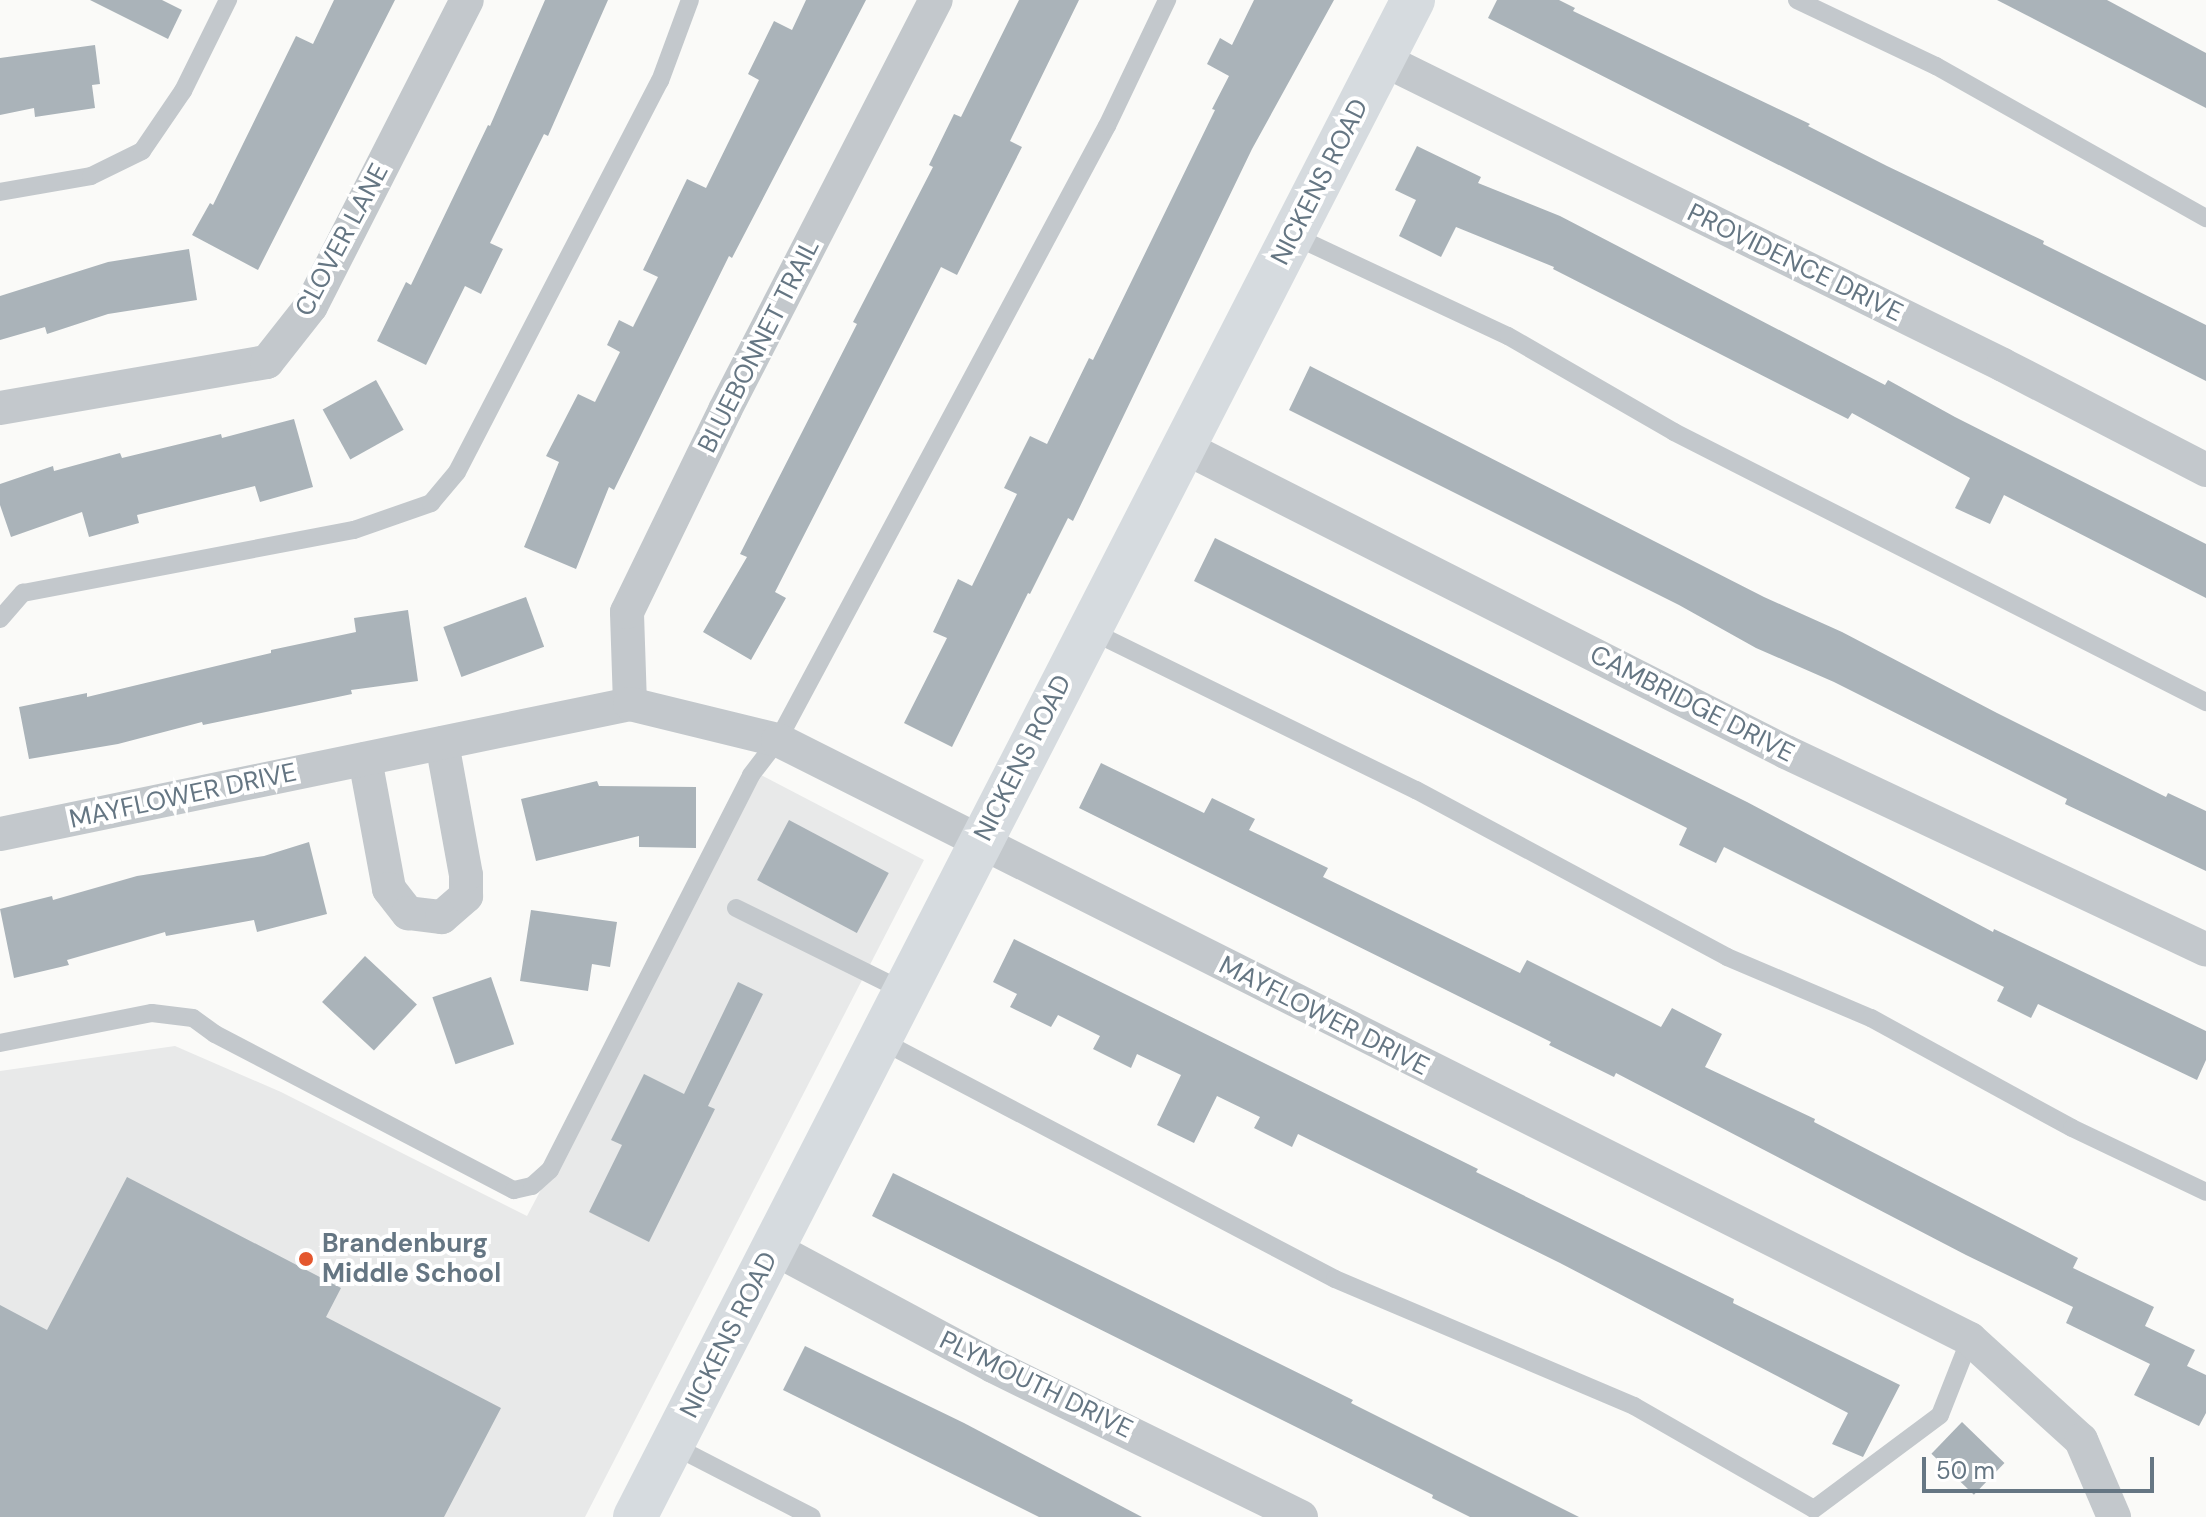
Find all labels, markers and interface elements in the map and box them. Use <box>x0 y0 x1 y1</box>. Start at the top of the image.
street label: NICKENS ROAD <box>1265 94 1375 270</box>
street label: CLOVER LANE <box>289 158 395 322</box>
street label: PROVIDENCE DRIVE <box>1682 197 1908 329</box>
street label: BLUEBONNET TRAIL <box>692 234 826 458</box>
street label: CAMBRIDGE DRIVE <box>1585 639 1799 769</box>
street label: NICKENS ROAD <box>968 670 1078 846</box>
street label: MAYFLOWER DRIVE <box>67 757 299 835</box>
street label: MAYFLOWER DRIVE <box>1214 950 1434 1082</box>
place label: Brandenburg Middle School <box>322 1228 501 1290</box>
street label: NICKENS ROAD <box>674 1247 784 1423</box>
marker: Brandenburg Middle School <box>297 1250 315 1268</box>
street label: PLYMOUTH DRIVE <box>934 1325 1138 1445</box>
scale bar <box>1926 1441 2158 1491</box>
text: 50 m <box>1936 1455 1995 1486</box>

